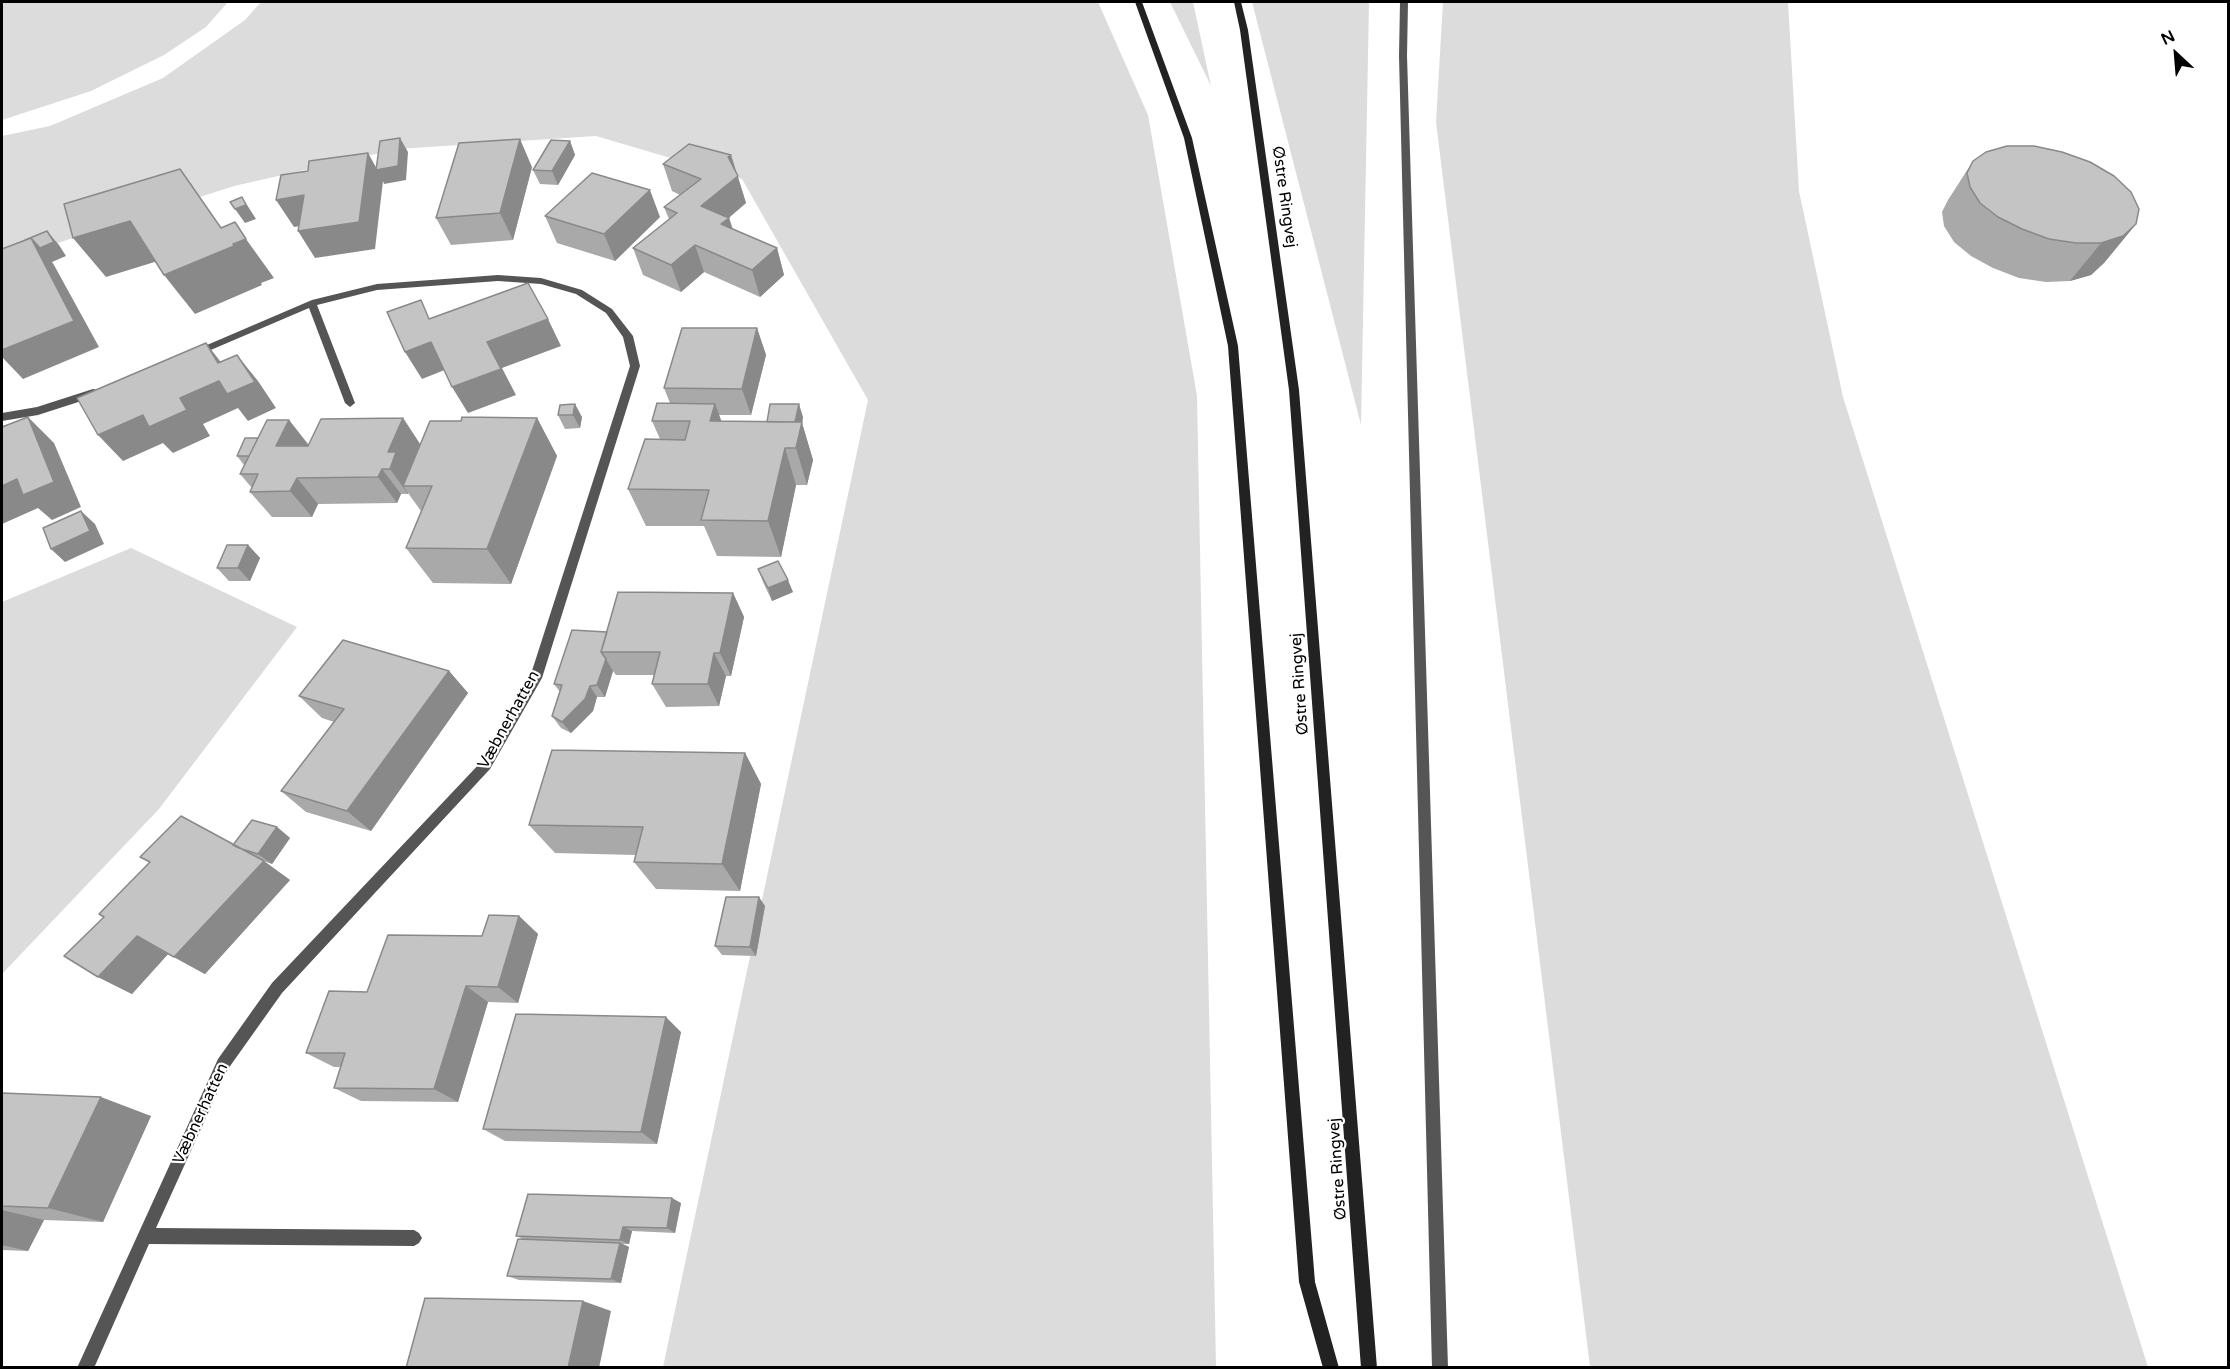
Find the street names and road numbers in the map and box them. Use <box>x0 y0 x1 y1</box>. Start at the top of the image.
street label: Østre Ringvej <box>1267 145 1301 249</box>
street label: Østre Ringvej <box>1287 632 1313 736</box>
street label: Væbnerhatten <box>474 668 544 772</box>
street label: Væbnerhatten <box>169 1060 233 1168</box>
street label: Østre Ringvej <box>1325 1117 1351 1221</box>

